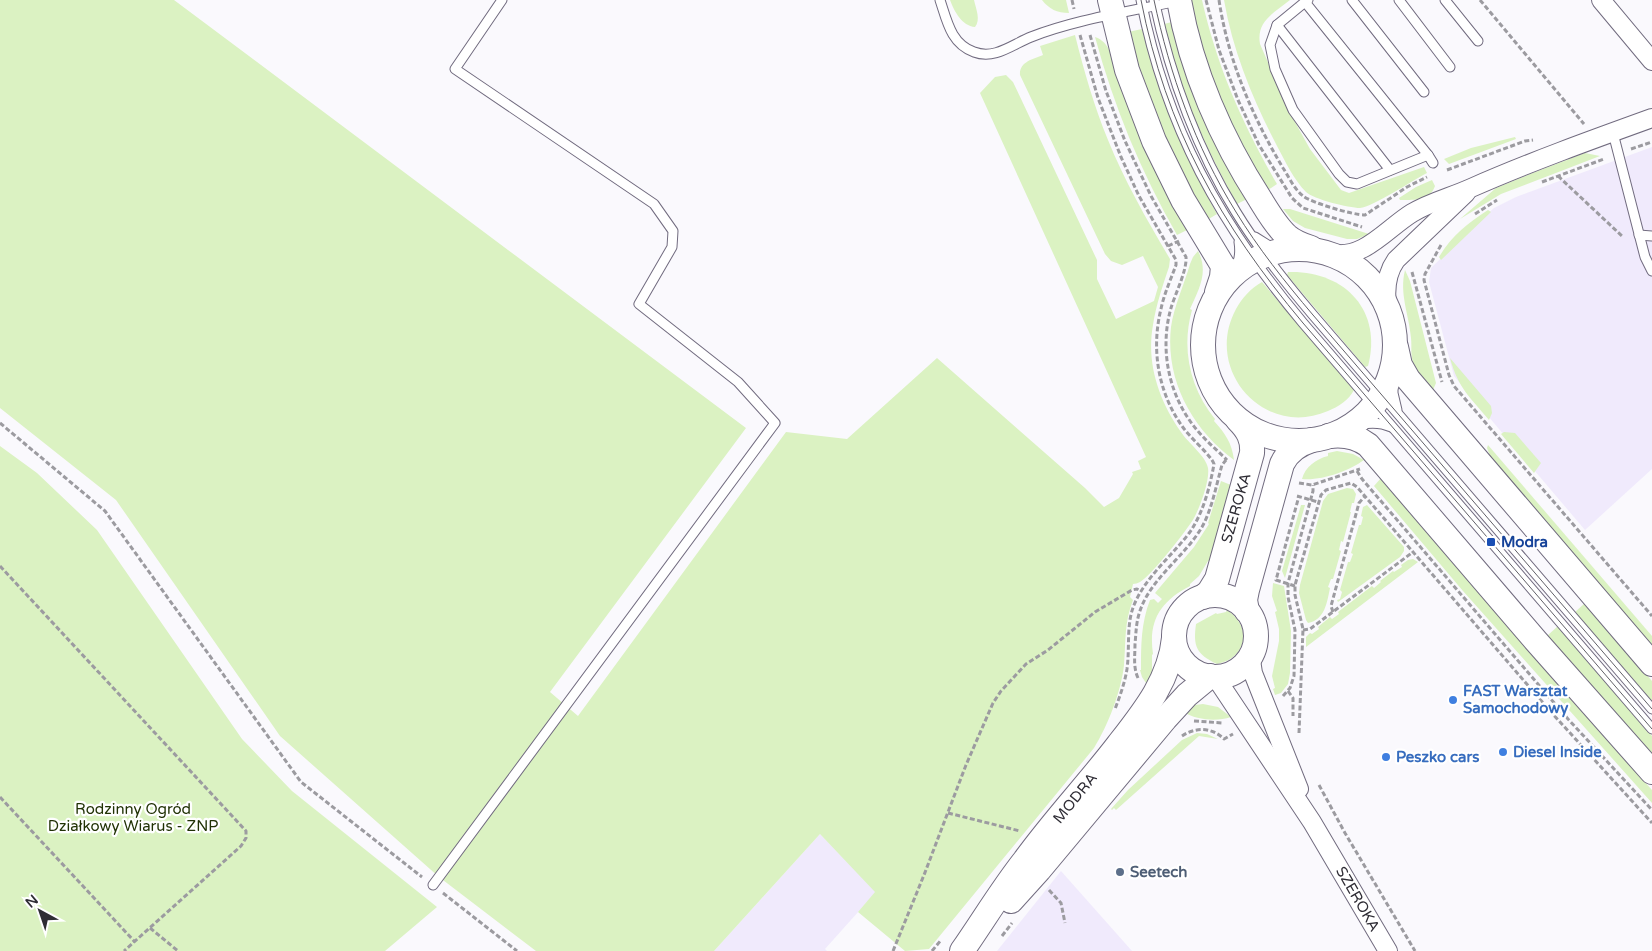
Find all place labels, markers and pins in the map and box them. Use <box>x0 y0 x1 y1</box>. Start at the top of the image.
place label: Modra <box>1501 533 1548 551</box>
marker: Modra <box>1485 536 1497 548</box>
place label: FAST Warsztat Samochodowy <box>1463 682 1568 718</box>
marker: FAST Warsztat Samochodowy <box>1447 694 1459 706</box>
place label: Diesel Inside <box>1513 743 1602 761</box>
marker: Diesel Inside <box>1497 746 1509 758</box>
place label: Peszko cars <box>1396 748 1479 766</box>
marker: Peszko cars <box>1380 751 1392 763</box>
place label: Seetech <box>1130 863 1187 881</box>
marker: Seetech <box>1114 866 1126 878</box>

